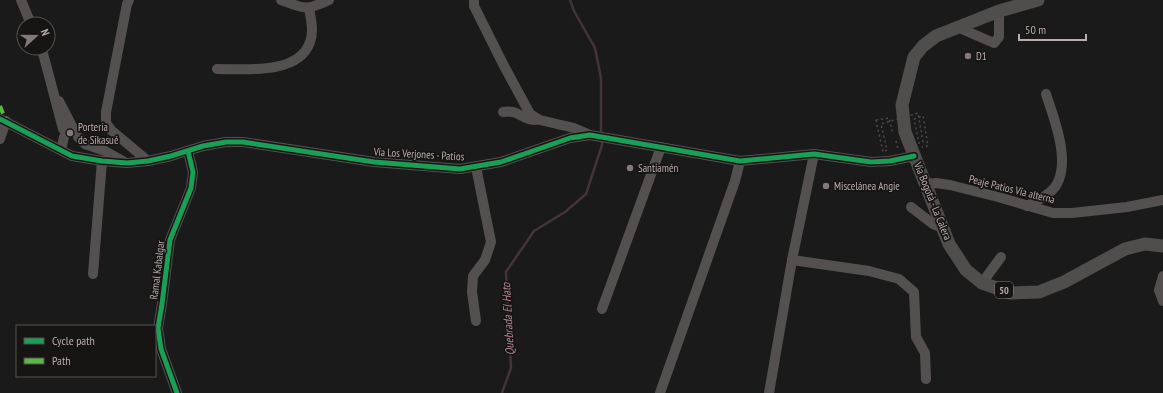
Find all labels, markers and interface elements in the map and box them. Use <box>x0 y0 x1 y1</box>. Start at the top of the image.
north arrow <box>16 16 56 56</box>
scale bar <box>1019 16 1086 42</box>
text: 50 m <box>1025 22 1046 37</box>
text: N <box>38 27 53 38</box>
place label: D1 <box>976 49 987 63</box>
marker: D1 <box>963 51 973 61</box>
place label: Portería de Sikasué <box>78 120 119 147</box>
marker: Portería de Sikasué <box>65 128 75 138</box>
street label: Vía Los Verjones - Patios <box>372 145 465 163</box>
street label: Vía Bogotá - La Calera <box>911 159 955 242</box>
place label: Santiamén <box>638 161 678 175</box>
marker: Santiamén <box>625 163 635 173</box>
street label: Peaje Patios Vía alterna <box>967 172 1057 206</box>
place label: Miscelánea Angie <box>834 179 900 193</box>
marker: Miscelánea Angie <box>821 181 831 191</box>
street label: Ramal Kabalgar <box>146 240 168 300</box>
water label: Quebrada El Hato <box>498 282 517 356</box>
road number: 50 <box>995 282 1013 298</box>
legend <box>16 325 156 377</box>
text: Cycle path <box>52 333 95 348</box>
text: Path <box>52 353 70 368</box>

